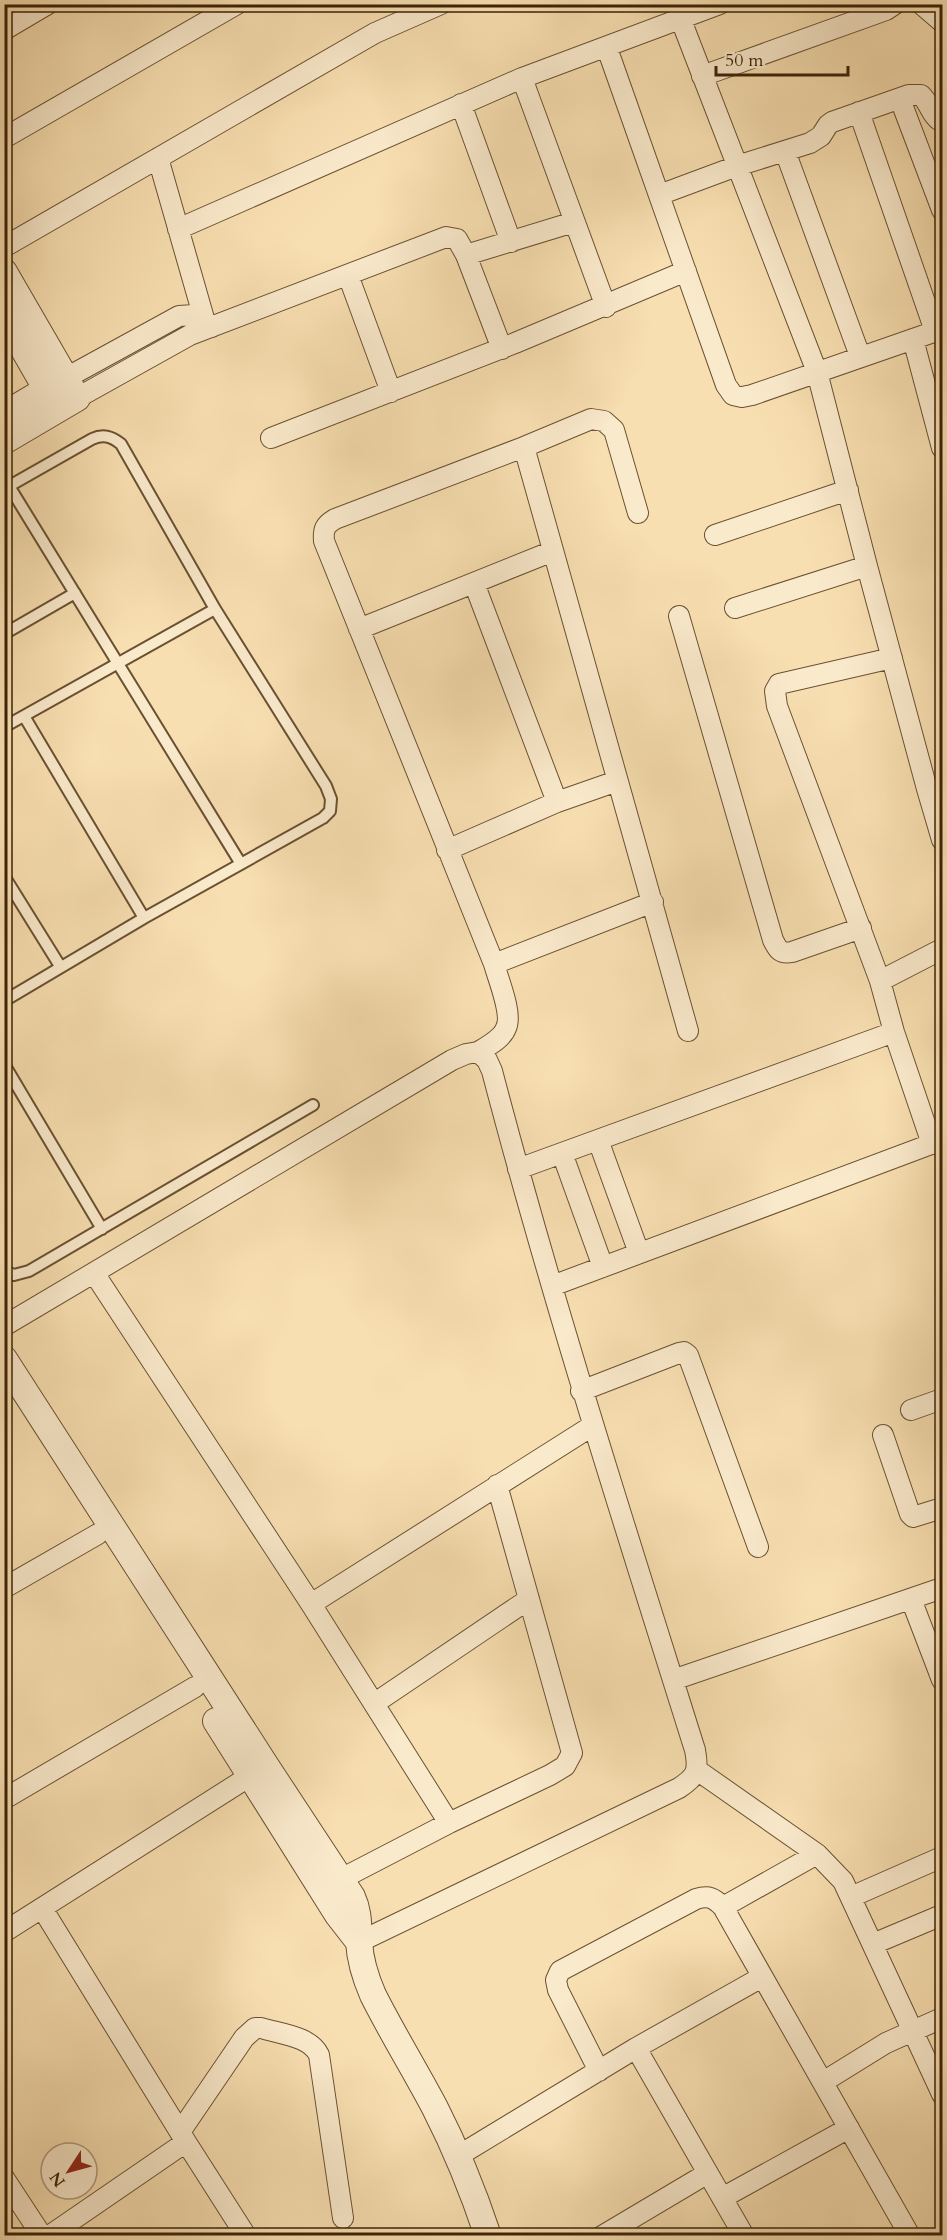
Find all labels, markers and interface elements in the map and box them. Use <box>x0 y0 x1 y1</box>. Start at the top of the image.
scale bar <box>716 39 848 77</box>
text: 50 m <box>725 48 764 73</box>
north arrow <box>39 2141 99 2201</box>
text: N <box>45 2167 71 2191</box>

